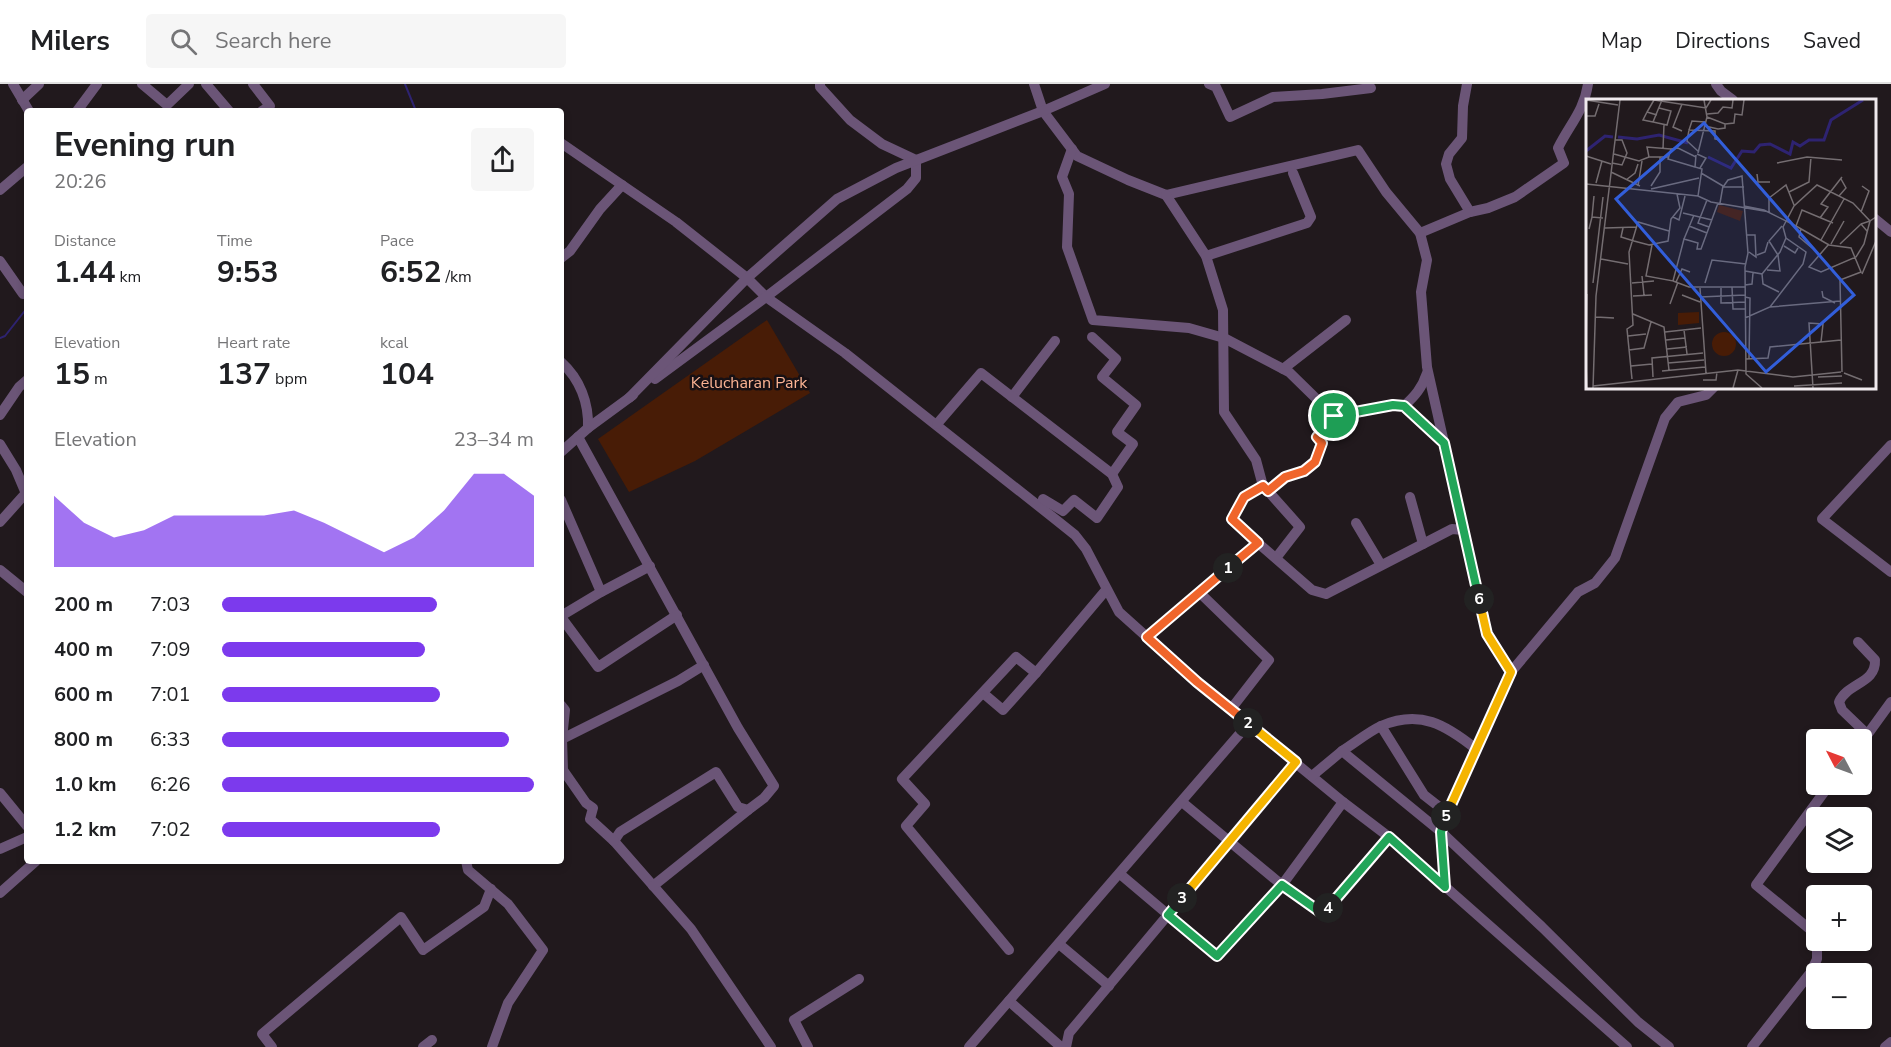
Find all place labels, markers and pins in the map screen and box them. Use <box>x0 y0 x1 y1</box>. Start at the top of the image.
pin <box>1308 390 1359 441</box>
pin: 1 <box>1213 553 1243 583</box>
pin: 6 <box>1464 584 1494 614</box>
pin: 2 <box>1233 708 1263 738</box>
pin: 5 <box>1431 801 1461 831</box>
pin: 3 <box>1167 883 1197 913</box>
pin: 4 <box>1313 893 1343 923</box>

